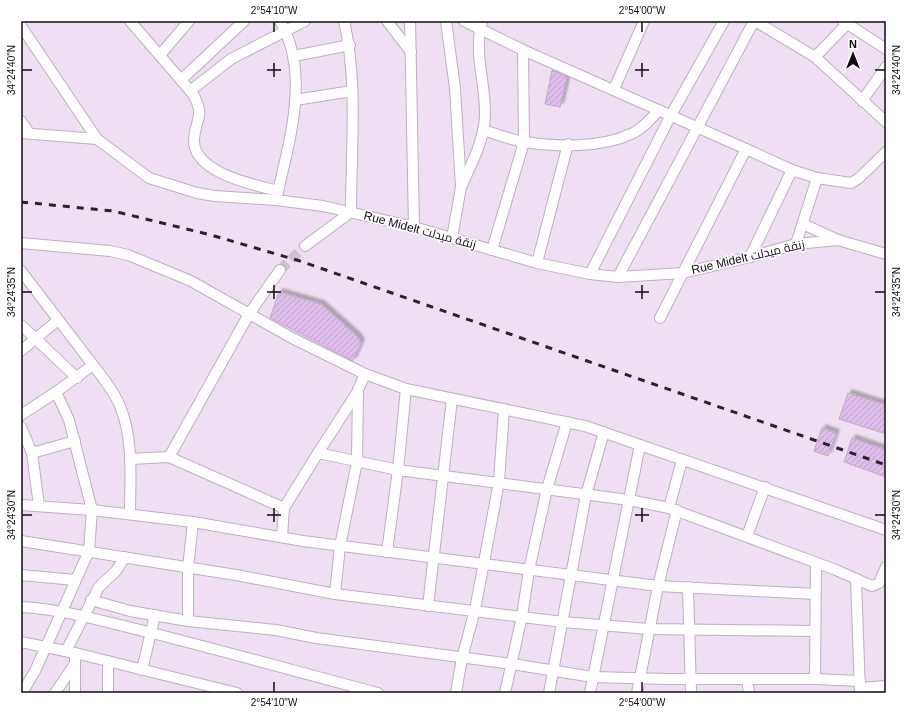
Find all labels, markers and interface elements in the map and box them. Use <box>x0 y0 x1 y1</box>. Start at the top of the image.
text: 2°54'10"W <box>251 5 298 16</box>
text: 2°54'00"W <box>619 5 666 16</box>
north arrow <box>833 34 873 74</box>
text: N <box>849 38 857 50</box>
text: 34°24'40"N <box>6 45 17 95</box>
text: 34°24'40"N <box>891 45 902 95</box>
street label: Rue Midelt زنقة ميدلت <box>362 208 478 252</box>
street label: Rue Midelt زنقة ميدلت <box>690 237 806 277</box>
text: 34°24'35"N <box>6 267 17 317</box>
text: 34°24'35"N <box>891 267 902 317</box>
text: 34°24'30"N <box>6 490 17 540</box>
text: 34°24'30"N <box>891 490 902 540</box>
text: 2°54'10"W <box>251 697 298 708</box>
text: 2°54'00"W <box>619 697 666 708</box>

